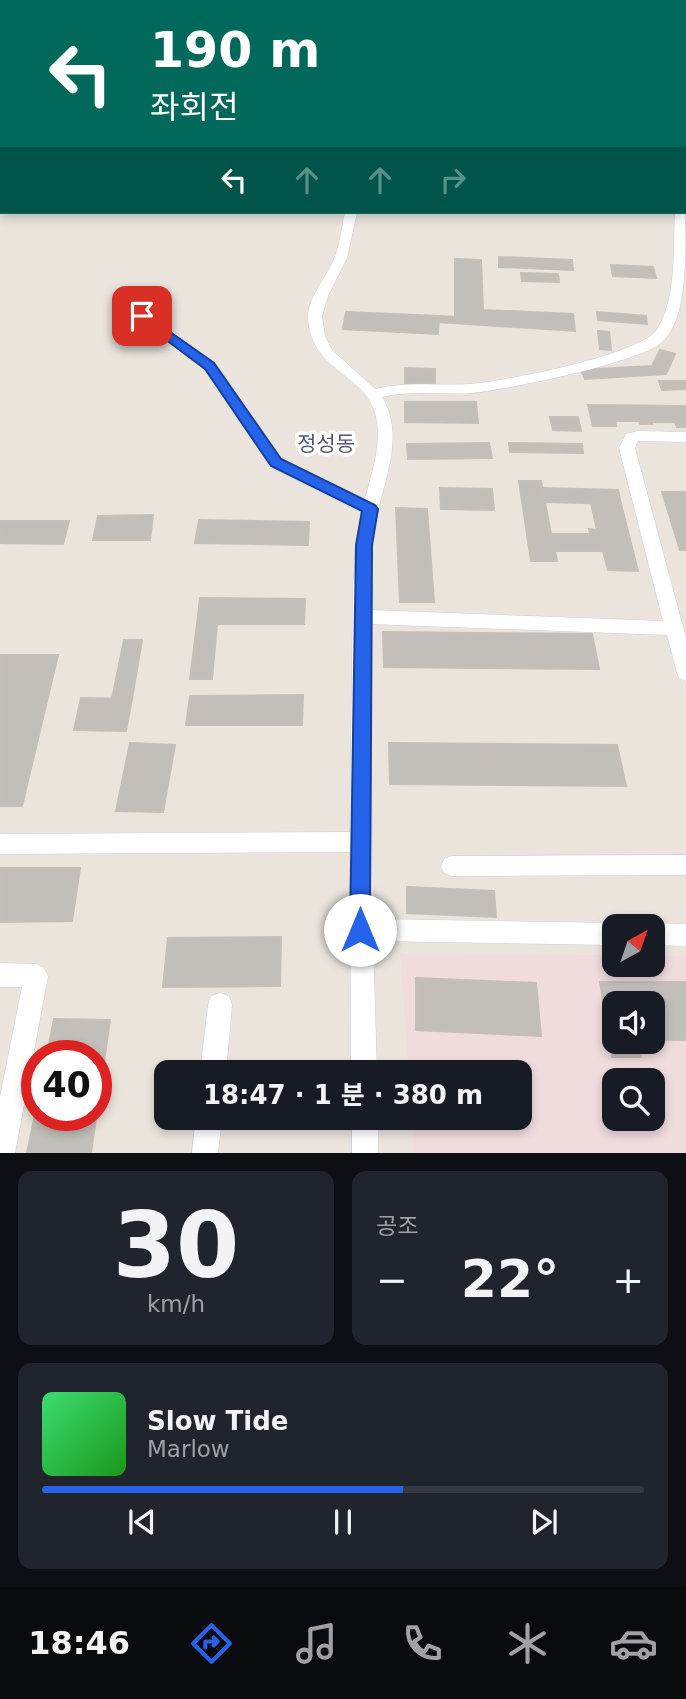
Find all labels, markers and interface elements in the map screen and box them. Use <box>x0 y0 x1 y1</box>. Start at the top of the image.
text: 190 m <box>150 22 320 79</box>
icon: left <box>35 28 126 119</box>
text: 좌회전 <box>150 88 238 126</box>
icon: left <box>215 161 253 199</box>
icon: ahead <box>288 161 326 199</box>
icon: ahead <box>361 161 399 199</box>
icon: right <box>434 161 472 199</box>
pin <box>112 286 172 346</box>
icon: arrive <box>123 297 161 335</box>
district label: 정성동 <box>297 432 355 456</box>
position arrow <box>323 893 397 967</box>
north arrow <box>602 914 665 976</box>
map controls <box>602 914 665 1131</box>
button: sound <box>602 991 665 1054</box>
speed limit sign: 40 <box>21 1040 112 1131</box>
button: search <box>602 1068 665 1131</box>
text: 18:47 · 1 분 · 380 m <box>203 1080 483 1110</box>
text: 30 <box>113 1193 239 1298</box>
text: 공조 <box>376 1213 418 1239</box>
text: 22° <box>461 1249 559 1309</box>
text: − <box>376 1258 408 1302</box>
text: + <box>612 1258 644 1302</box>
text: km/h <box>147 1291 205 1317</box>
text: Slow Tide <box>147 1406 288 1436</box>
text: Marlow <box>147 1436 230 1462</box>
icon: previous <box>123 1503 161 1541</box>
icon: pause <box>324 1503 362 1541</box>
icon: next <box>525 1503 563 1541</box>
icon: directions <box>187 1619 236 1668</box>
icon: music <box>292 1619 341 1668</box>
icon: phone <box>398 1619 447 1668</box>
icon: climate <box>503 1619 552 1668</box>
icon: car <box>609 1619 658 1668</box>
text: 18:46 <box>28 1624 130 1662</box>

